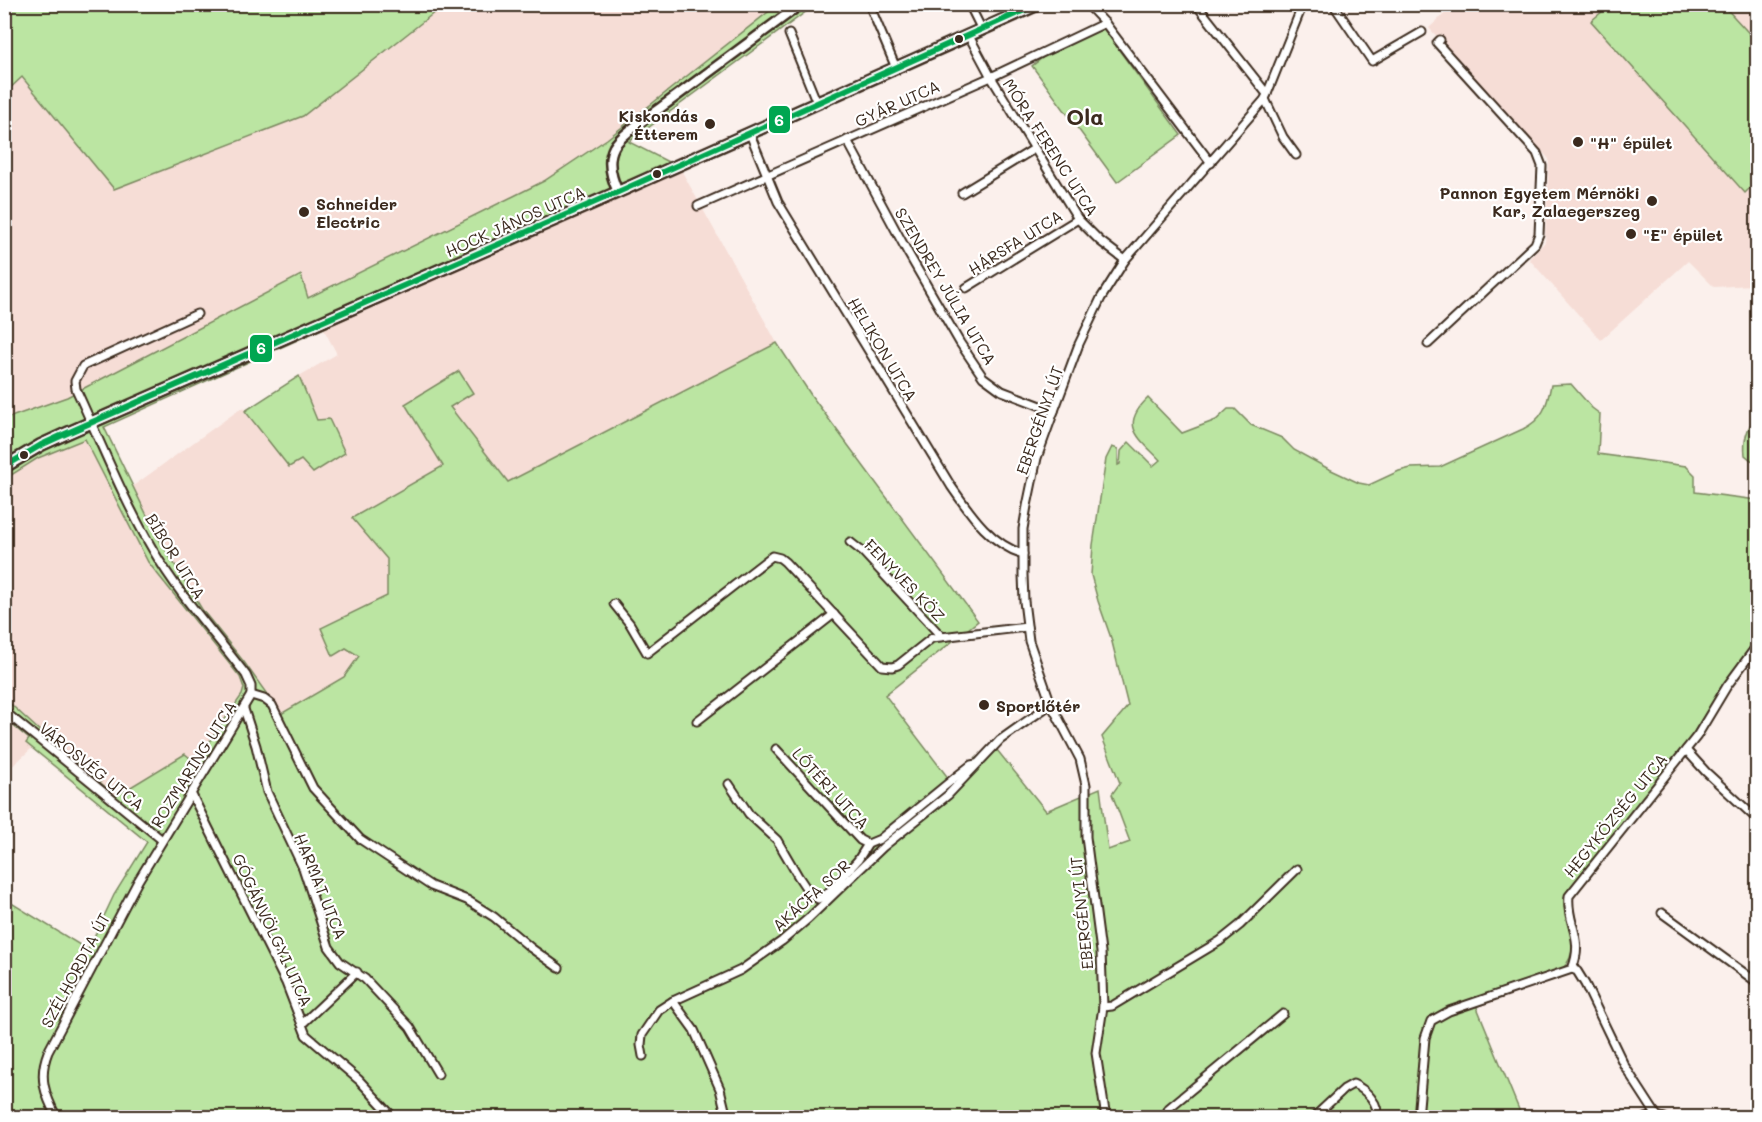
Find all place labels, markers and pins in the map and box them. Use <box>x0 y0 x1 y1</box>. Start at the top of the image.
unlabelled marker <box>953 33 965 45</box>
place label: Kiskondás Étterem <box>618 105 698 144</box>
marker: Kiskondás Étterem <box>703 117 717 131</box>
place label: "H" épület <box>1590 132 1672 153</box>
marker: "H" épület <box>1571 135 1585 149</box>
unlabelled marker <box>651 168 663 180</box>
place label: Pannon Egyetem Mérnöki Kar, Zalaegerszeg <box>1439 182 1640 221</box>
place label: Schneider Electric <box>316 193 397 232</box>
marker: Pannon Egyetem Mérnöki Kar, Zalaegerszeg <box>1645 194 1659 208</box>
marker: Schneider Electric <box>297 205 311 219</box>
place label: "E" épület <box>1643 224 1723 245</box>
marker: "E" épület <box>1624 227 1638 241</box>
unlabelled marker <box>18 449 30 461</box>
place label: Sportlőtér <box>996 695 1080 716</box>
marker: Sportlőtér <box>977 698 991 712</box>

